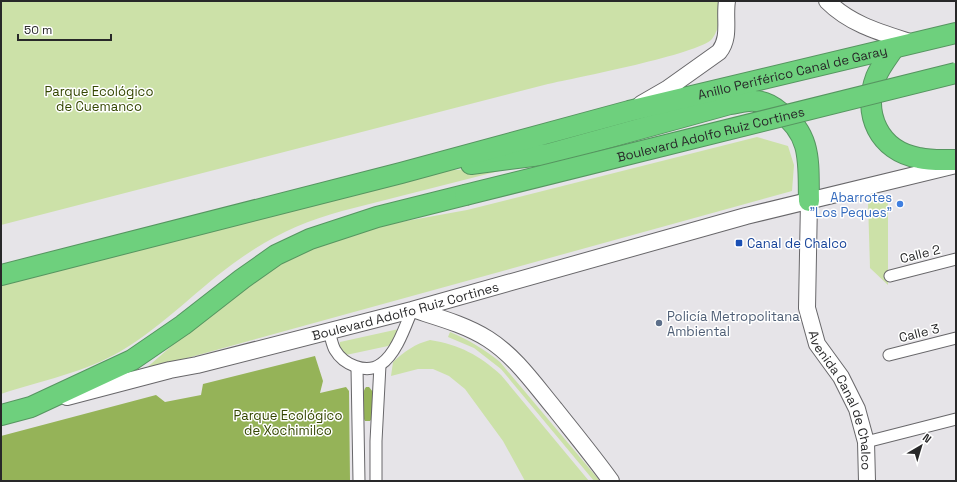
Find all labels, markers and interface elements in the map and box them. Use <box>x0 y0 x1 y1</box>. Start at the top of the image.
scale bar <box>18 16 111 42</box>
text: 50 m <box>24 22 52 38</box>
street label: Anillo Periférico Canal de Garay <box>696 41 889 103</box>
park label: Parque Ecológico de Cuemanco <box>45 83 153 115</box>
street label: Boulevard Adolfo Ruiz Cortines <box>615 102 806 165</box>
place label: Abarrotes "Los Peques" <box>810 189 892 221</box>
marker: Abarrotes "Los Peques" <box>895 199 905 209</box>
place label: Canal de Chalco <box>747 235 847 252</box>
marker: Canal de Chalco <box>734 238 744 248</box>
street label: Calle 2 <box>898 241 942 267</box>
street label: Boulevard Adolfo Ruiz Cortines <box>310 278 501 344</box>
place label: Policía Metropolitana Ambiental <box>667 308 800 340</box>
marker: Policía Metropolitana Ambiental <box>654 318 664 328</box>
street label: Calle 3 <box>897 320 941 346</box>
street label: Avenida Canal de Chalco <box>805 328 875 470</box>
park label: Parque Ecológico de Xochimilco <box>234 407 342 439</box>
north arrow <box>901 426 941 466</box>
text: N <box>920 430 934 446</box>

